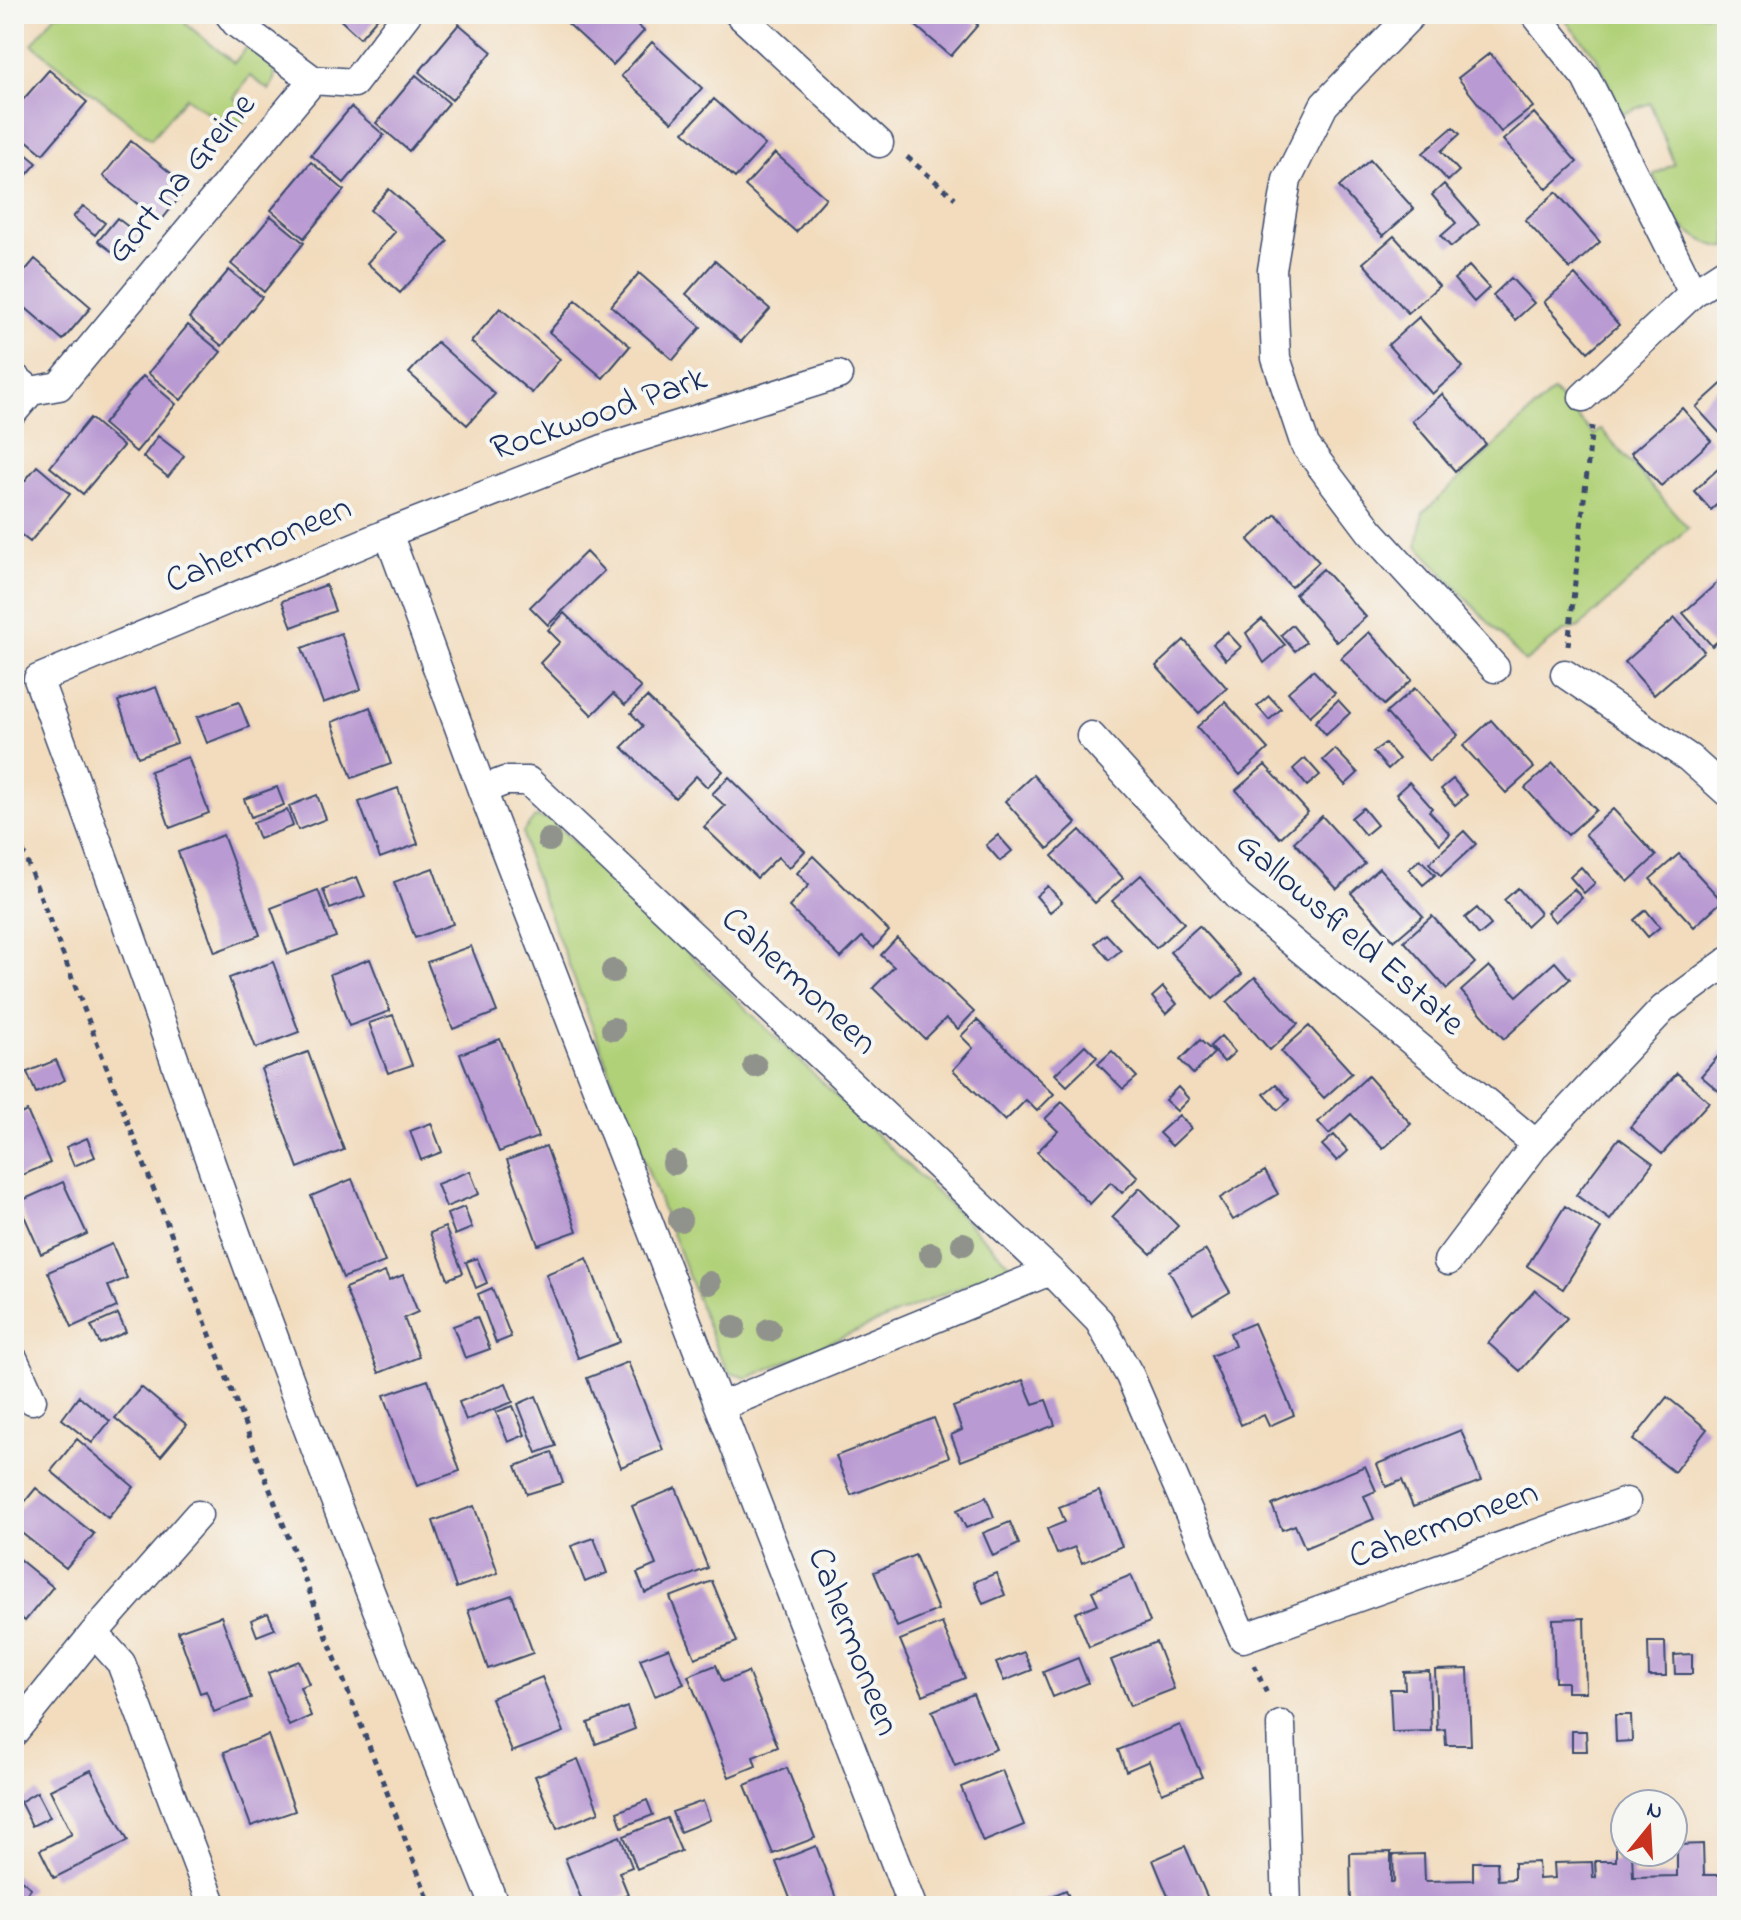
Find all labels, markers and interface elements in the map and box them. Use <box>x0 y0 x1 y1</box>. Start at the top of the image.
street label: Gort na Greine <box>94 81 270 276</box>
street label: Rockwood Park <box>484 353 714 477</box>
street label: Cahermoneen <box>158 483 360 609</box>
street label: Gallowsfield Estate <box>1222 820 1476 1050</box>
street label: Cahermoneen <box>708 895 888 1069</box>
street label: Cahermoneen <box>1342 1467 1546 1585</box>
street label: Cahermoneen <box>792 1540 912 1744</box>
north arrow <box>1609 1788 1689 1868</box>
text: N <box>1642 1794 1666 1829</box>

